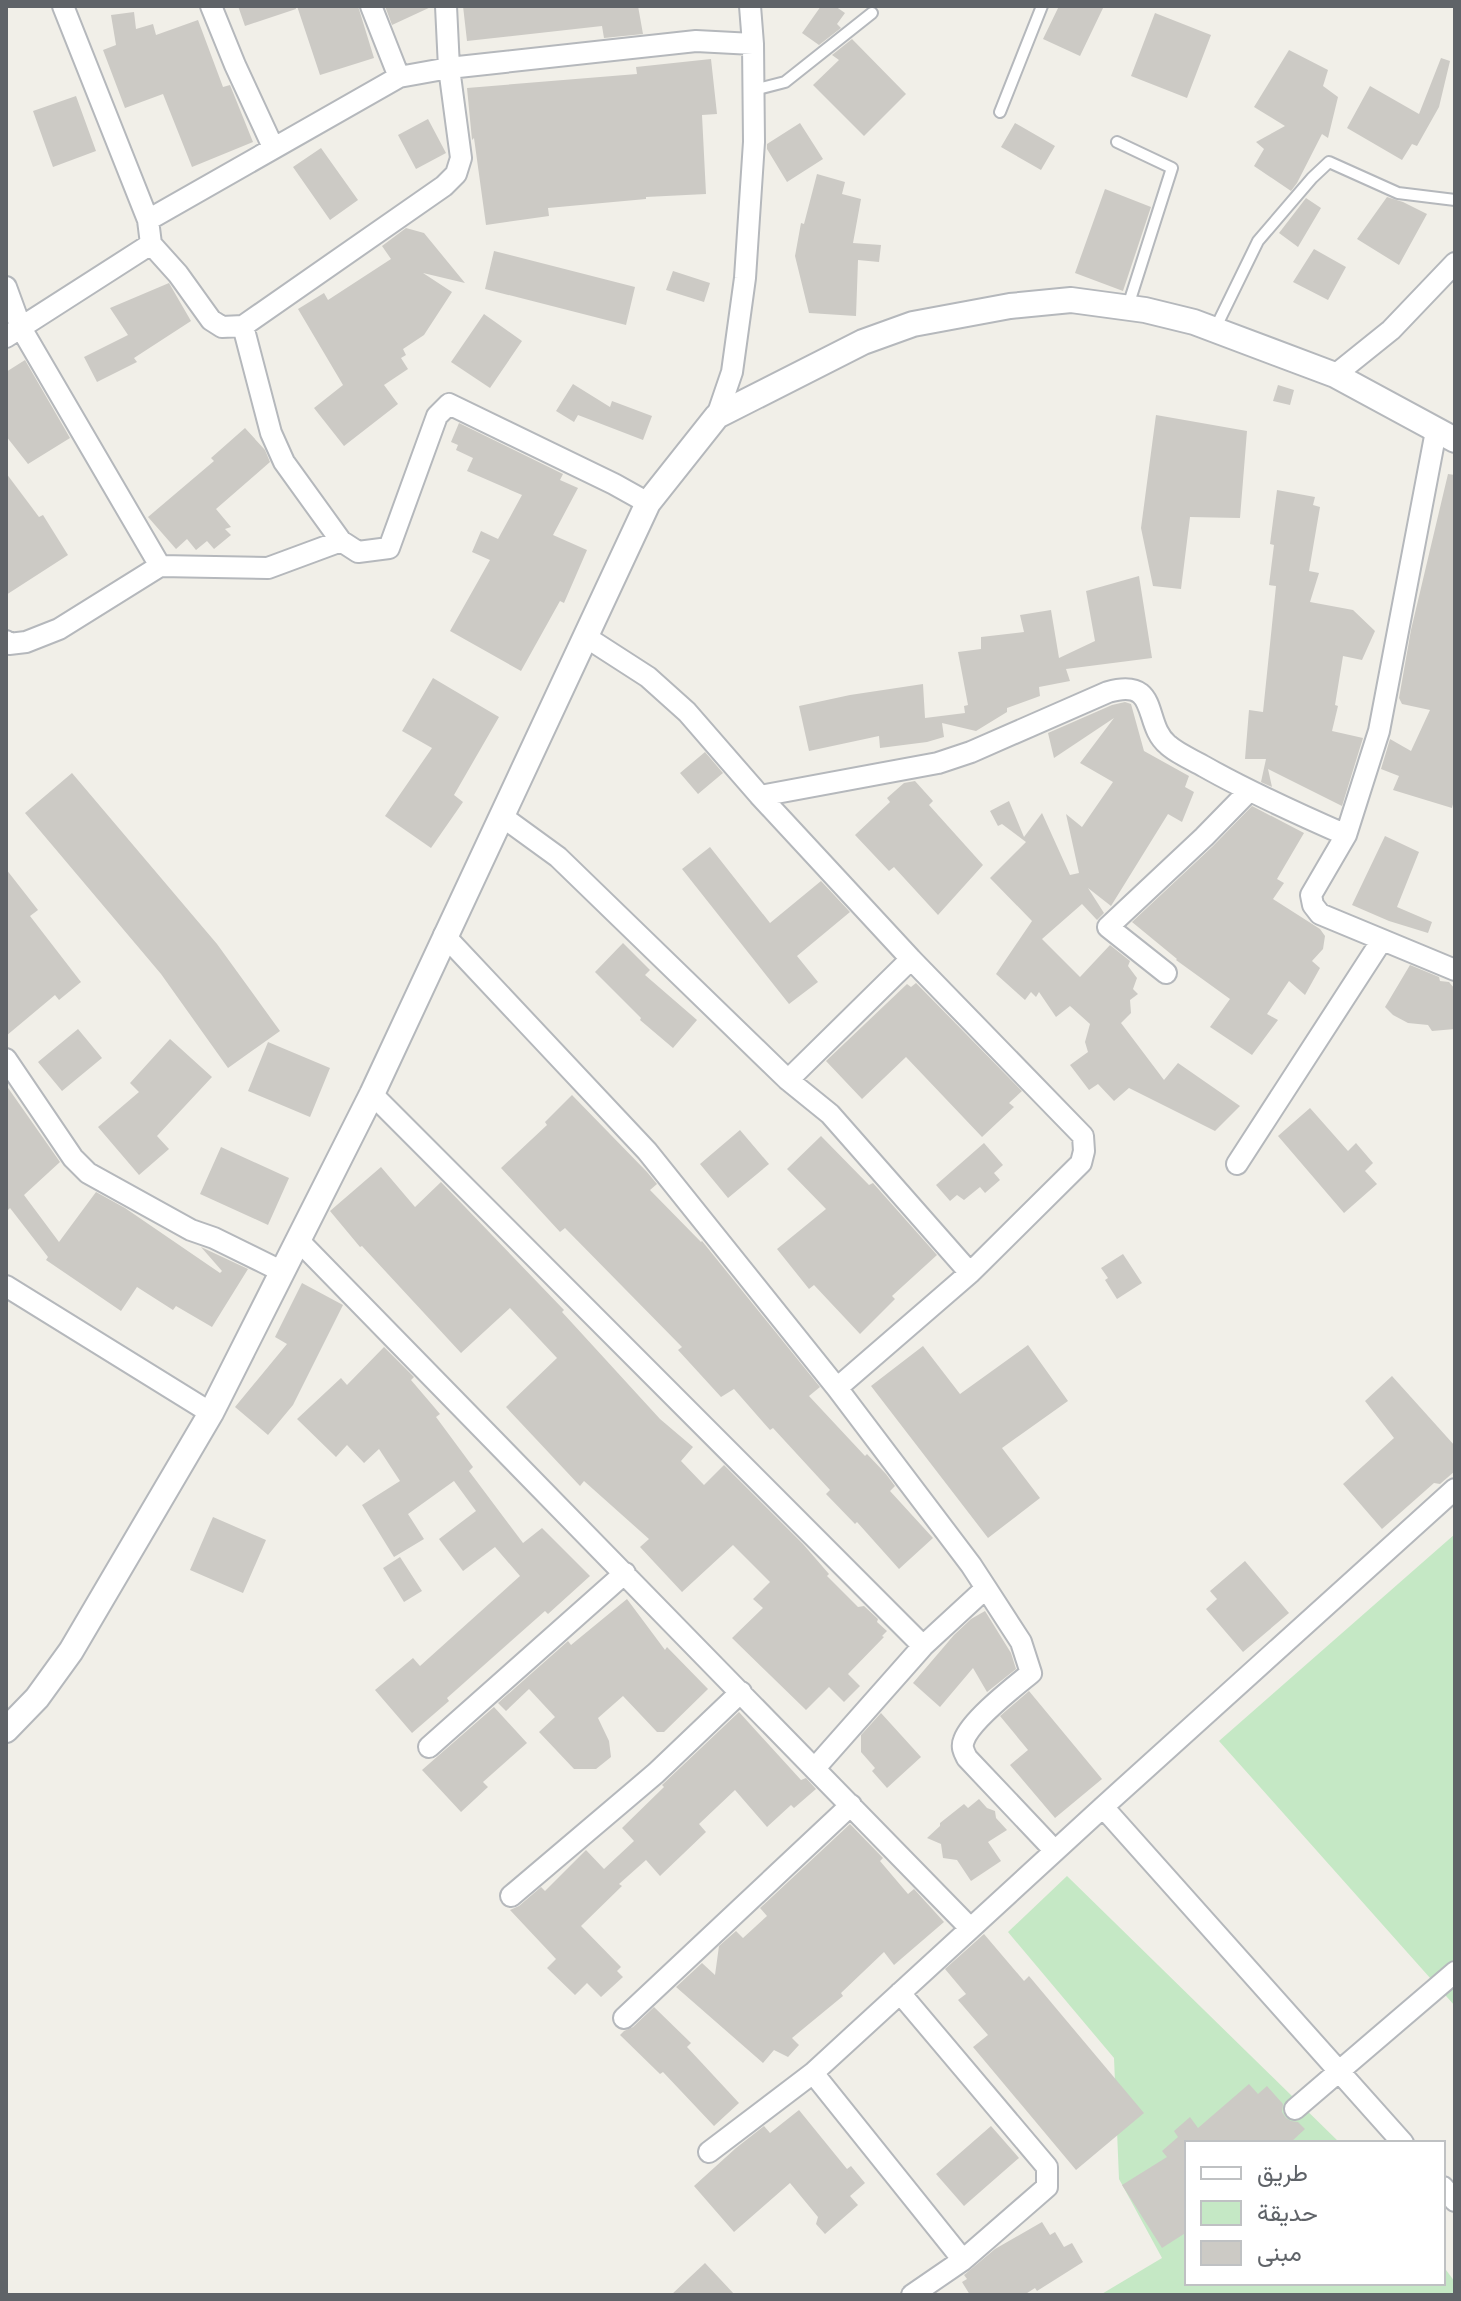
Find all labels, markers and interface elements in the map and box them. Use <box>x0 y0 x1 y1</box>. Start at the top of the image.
legend <box>1185 2141 1445 2285</box>
text: طريق <box>1257 2159 1308 2188</box>
text: حديقة <box>1257 2199 1318 2228</box>
text: مبنى <box>1257 2239 1302 2268</box>

